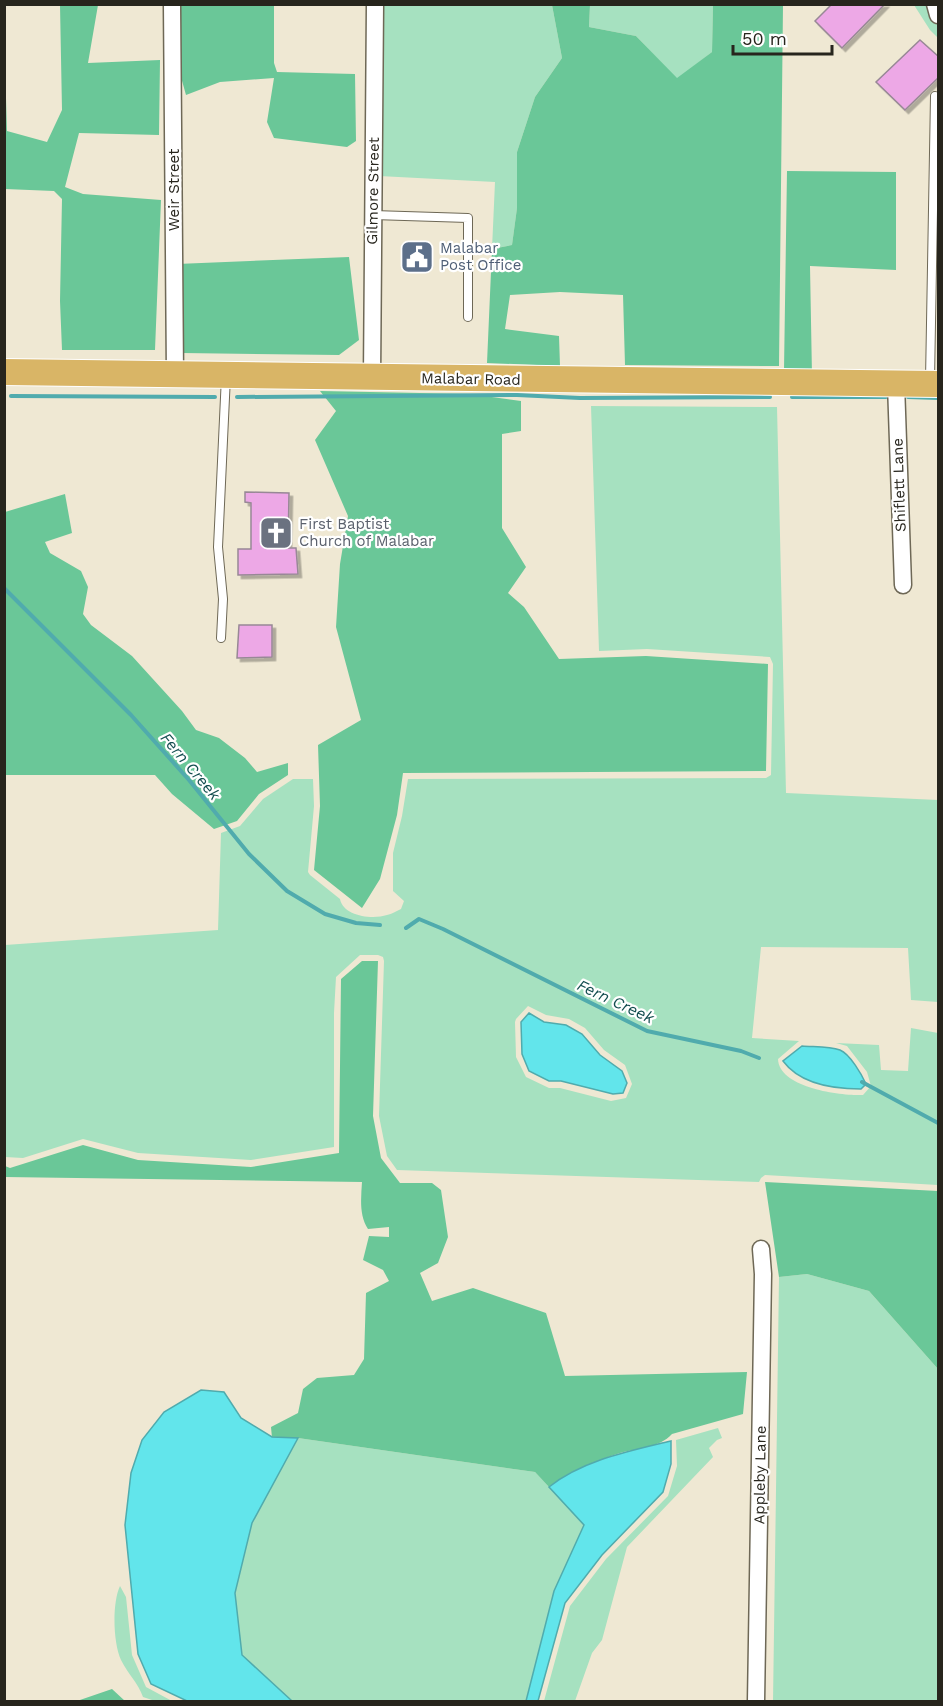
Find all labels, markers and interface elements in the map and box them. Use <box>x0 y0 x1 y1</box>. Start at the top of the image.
scale bar <box>733 18 832 56</box>
text: 50 m <box>742 28 787 49</box>
street label: Gilmore Street <box>363 136 383 245</box>
street label: Weir Street <box>165 148 183 231</box>
public building icon: Malabar Post Office <box>399 239 435 275</box>
place label: Malabar Post Office <box>440 239 521 274</box>
street label: Malabar Road <box>421 369 521 389</box>
street label: Shiflett Lane <box>888 438 910 532</box>
church icon: First Baptist Church of Malabar <box>258 515 294 551</box>
place label: First Baptist Church of Malabar <box>299 515 434 550</box>
water label: Fern Creek <box>157 729 225 805</box>
water label: Fern Creek <box>574 975 658 1028</box>
street label: Appleby Lane <box>750 1425 770 1525</box>

